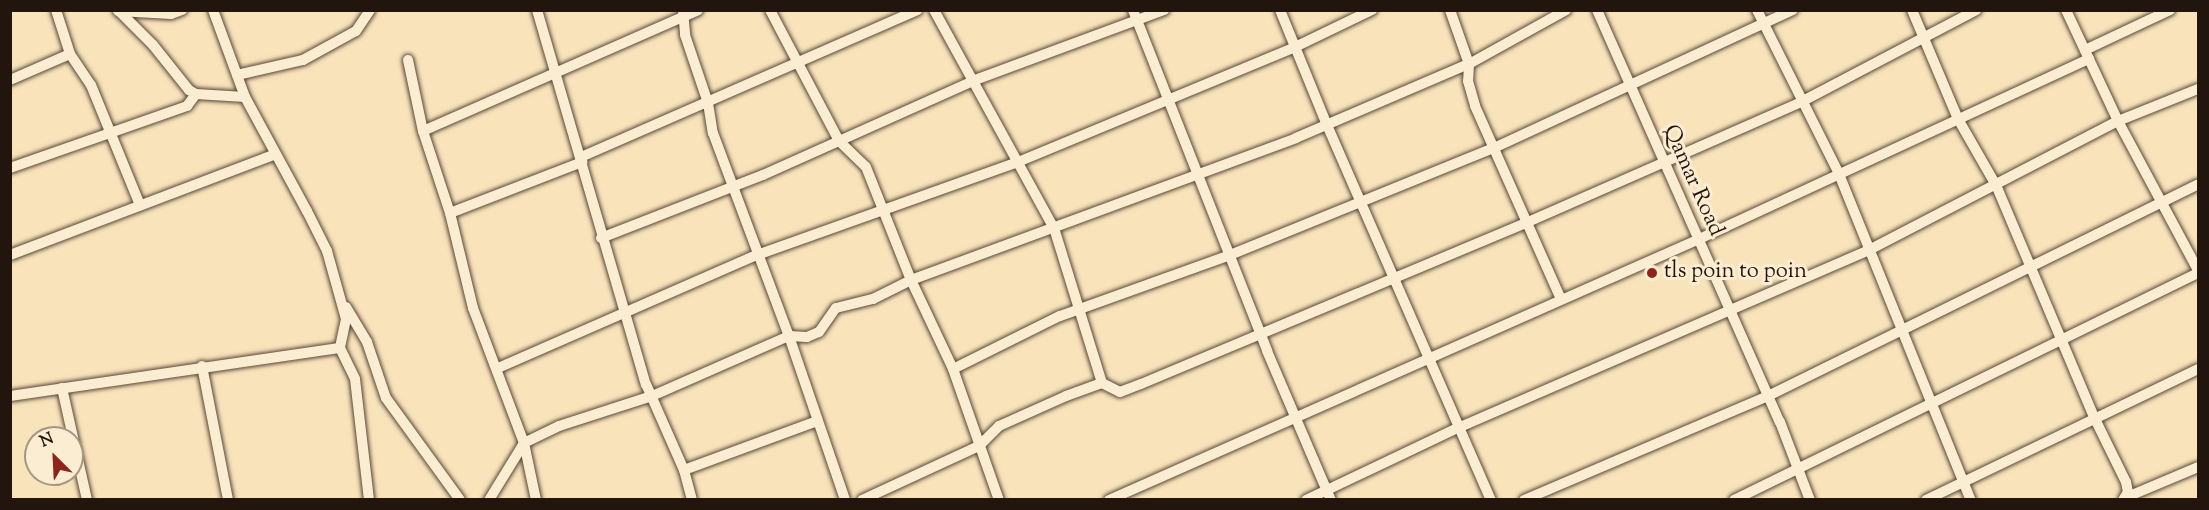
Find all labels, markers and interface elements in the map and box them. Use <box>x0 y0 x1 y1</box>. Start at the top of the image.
street label: Qamar Road <box>1656 121 1728 241</box>
place label: tls poin to poin <box>1664 260 1807 286</box>
marker: tls poin to poin <box>1645 266 1659 280</box>
north arrow <box>24 426 84 486</box>
text: N <box>37 428 58 454</box>

